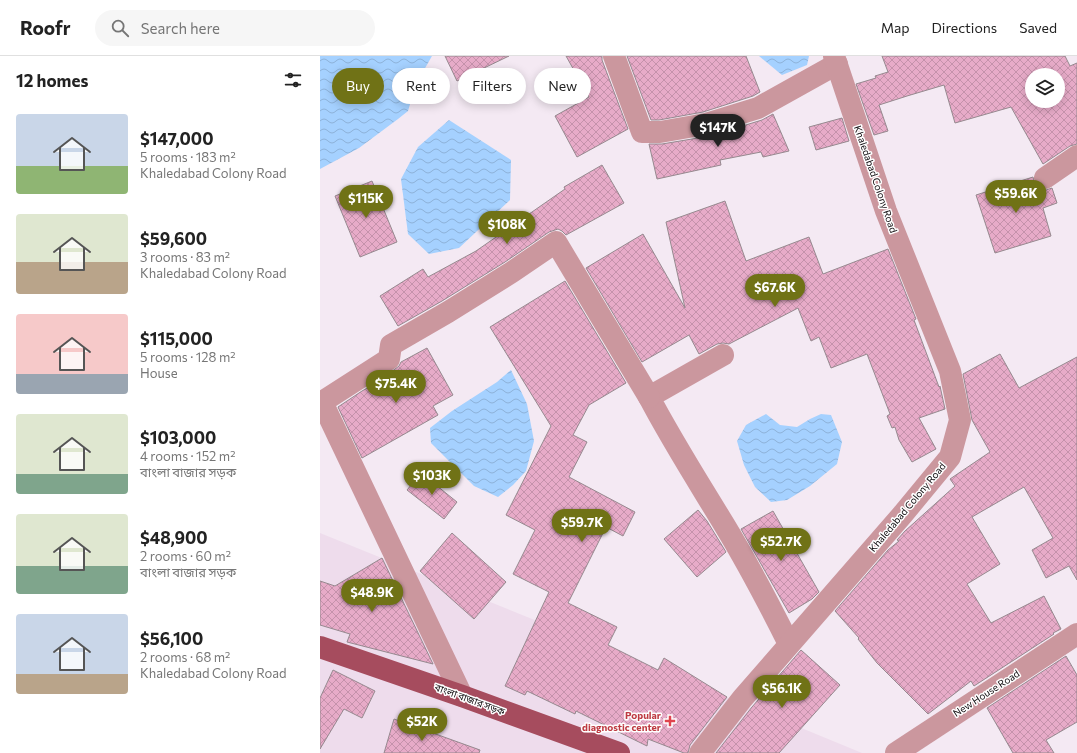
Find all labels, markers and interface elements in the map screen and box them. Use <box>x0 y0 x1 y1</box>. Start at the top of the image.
search box <box>95 10 375 46</box>
text: Roofr <box>20 16 71 39</box>
icon: search <box>109 17 131 39</box>
text: Search here <box>141 19 220 37</box>
text: Map <box>881 19 910 36</box>
text: Directions <box>932 19 997 36</box>
text: Saved <box>1019 19 1057 36</box>
chip: Buy <box>332 68 384 104</box>
chip: Rent <box>392 68 450 104</box>
chip: Filters <box>458 68 526 104</box>
chip: New <box>534 68 591 104</box>
map controls <box>1025 68 1065 108</box>
button: layers <box>1025 68 1065 108</box>
icon: filters <box>282 69 304 91</box>
text: 12 homes <box>16 70 88 91</box>
pin: $147K <box>690 114 746 148</box>
text: $147K <box>699 119 737 135</box>
street label: Khaledabad Colony Road <box>852 124 900 234</box>
text: $147,000 <box>140 128 213 149</box>
icon: home <box>48 130 96 178</box>
text: 5 rooms · 183 m² <box>140 149 236 165</box>
text: Khaledabad Colony Road <box>140 165 287 181</box>
pin: $59.6K <box>983 180 1049 214</box>
pin: $115K <box>338 185 394 219</box>
text: $59.6K <box>994 185 1038 201</box>
text: $115K <box>348 190 384 206</box>
pin: $108K <box>479 211 535 245</box>
text: $108K <box>487 216 527 232</box>
text: $59,600 <box>140 228 207 249</box>
icon: home <box>48 230 96 278</box>
text: 3 rooms · 83 m² <box>140 249 230 265</box>
text: Khaledabad Colony Road <box>140 265 287 281</box>
pin: $67.6K <box>742 274 808 308</box>
text: $67.6K <box>754 279 796 295</box>
text: $115,000 <box>140 328 213 349</box>
icon: home <box>48 330 96 378</box>
text: 5 rooms · 128 m² <box>140 349 235 365</box>
text: House <box>140 365 178 381</box>
pin: $75.4K <box>363 370 429 404</box>
text: $75.4K <box>375 375 417 391</box>
text: $103,000 <box>140 427 216 448</box>
icon: home <box>48 430 96 478</box>
text: 4 rooms · 152 m² <box>140 448 235 464</box>
street label: Khaledabad Colony Road <box>866 460 948 554</box>
pin: $103K <box>404 462 460 496</box>
text: বাংলা বাজার সড়ক <box>140 464 236 480</box>
text: $103K <box>413 467 451 483</box>
pin: $59.7K <box>549 509 615 543</box>
text: $59.7K <box>561 514 603 530</box>
text: $48,900 <box>140 527 208 548</box>
pin: $52.7K <box>748 528 814 562</box>
icon: home <box>48 530 96 578</box>
text: $52.7K <box>760 533 802 549</box>
text: 2 rooms · 60 m² <box>140 548 231 564</box>
text: বাংলা বাজার সড়ক <box>140 564 236 580</box>
pin: $48.9K <box>339 579 405 613</box>
text: $48.9K <box>350 584 394 600</box>
text: $56,100 <box>140 628 203 649</box>
icon: home <box>48 630 96 678</box>
text: 2 rooms · 68 m² <box>140 649 230 665</box>
text: Khaledabad Colony Road <box>140 665 287 681</box>
street label: New House Road <box>951 667 1022 719</box>
pin: $56.1K <box>749 675 815 709</box>
street label: বাংলা বাজার সড়ক <box>432 680 508 718</box>
text: $56.1K <box>762 680 802 696</box>
pin: $52K <box>398 708 446 742</box>
place label: Popular diagnostic center <box>582 709 661 733</box>
text: $52K <box>406 713 438 729</box>
marker: Popular diagnostic center <box>664 715 676 727</box>

